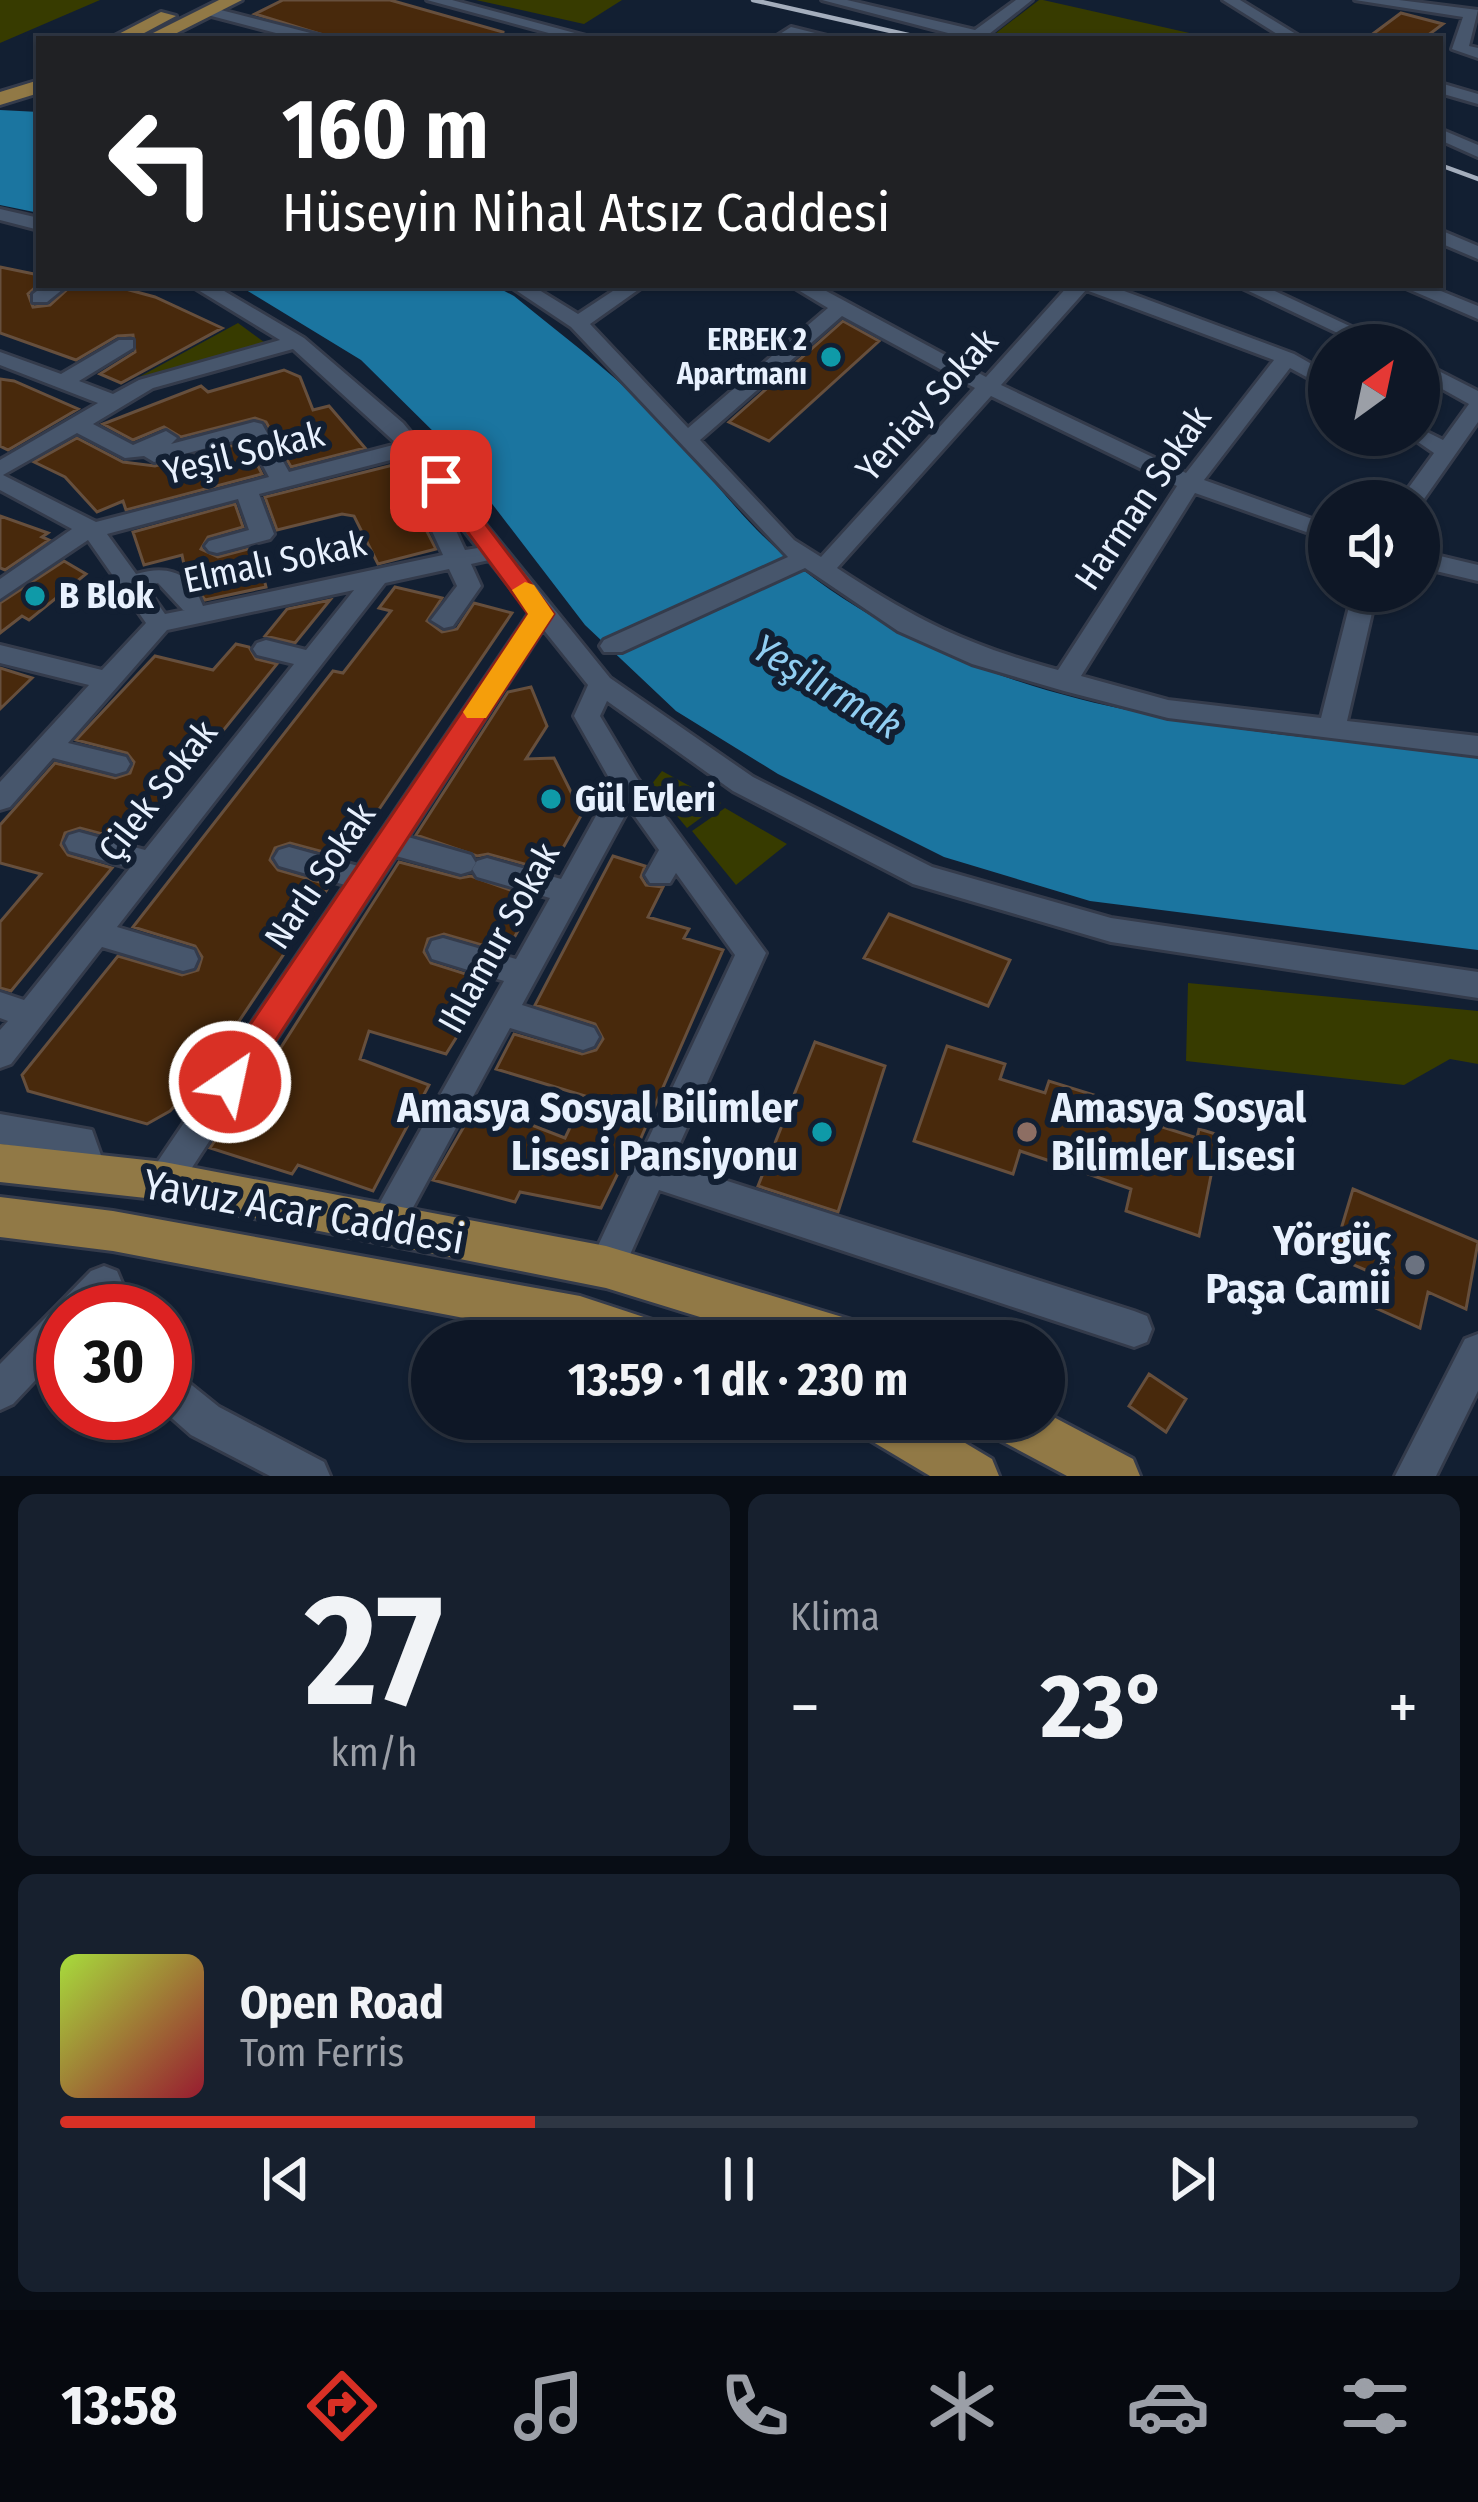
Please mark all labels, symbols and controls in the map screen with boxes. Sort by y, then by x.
text: 160 m [282,79,489,180]
icon: left [84,84,240,240]
text: Hüseyin Nihal Atsız Caddesi [282,181,890,245]
street label: Yeniay Sokak [847,319,1007,491]
place label: ERBEK 2 Apartmanı [676,322,807,392]
north arrow [1308,324,1440,456]
map controls [1308,324,1440,612]
marker: ERBEK 2 Apartmanı [818,344,844,370]
street label: Harman Sokak [1065,398,1221,598]
street label: Yeşil Sokak [159,412,329,494]
pin [390,430,492,532]
icon: arrive [408,448,474,514]
button: sound [1308,480,1440,612]
street label: Elmalı Sokak [180,521,371,603]
place label: B Blok [59,574,155,618]
marker: B Blok [22,583,48,609]
water label: Yeşilırmak [745,625,909,749]
street label: Çilek Sokak [89,711,227,870]
place label: Gül Evleri [575,777,716,821]
marker: Gül Evleri [538,786,564,812]
street label: Narlı Sokak [255,794,385,957]
street label: Ihlamur Sokak [429,835,569,1041]
position arrow [167,1019,293,1145]
place label: Amasya Sosyal Bilimler Lisesi Pansiyonu [396,1083,799,1181]
place label: Amasya Sosyal Bilimler Lisesi [1050,1083,1307,1181]
marker: Amasya Sosyal Bilimler Lisesi Pansiyonu [809,1119,835,1145]
marker: Amasya Sosyal Bilimler Lisesi [1014,1119,1040,1145]
street label: Yavuz Acar Caddesi [140,1159,468,1265]
place label: Yörgüç Paşa Camii [1205,1216,1392,1315]
marker: Yörgüç Paşa Camii [1402,1252,1428,1278]
speed limit sign: 30 [36,1284,192,1440]
text: 13:59 · 1 dk · 230 m [568,1353,908,1407]
text: 27 [305,1558,443,1745]
text: Klima [790,1594,880,1640]
text: 23° [1041,1653,1167,1761]
text: − [790,1668,820,1747]
text: + [1388,1668,1418,1747]
text: km/h [331,1730,417,1776]
text: Open Road [240,1976,444,2030]
text: Tom Ferris [240,2030,404,2076]
icon: previous [253,2146,319,2212]
icon: pause [706,2146,772,2212]
icon: next [1159,2146,1225,2212]
icon: directions [300,2364,384,2448]
icon: music [507,2364,591,2448]
icon: phone [713,2364,797,2448]
icon: climate [920,2364,1004,2448]
icon: car [1126,2364,1210,2448]
icon: filters [1333,2364,1417,2448]
text: 13:58 [61,2374,177,2438]

